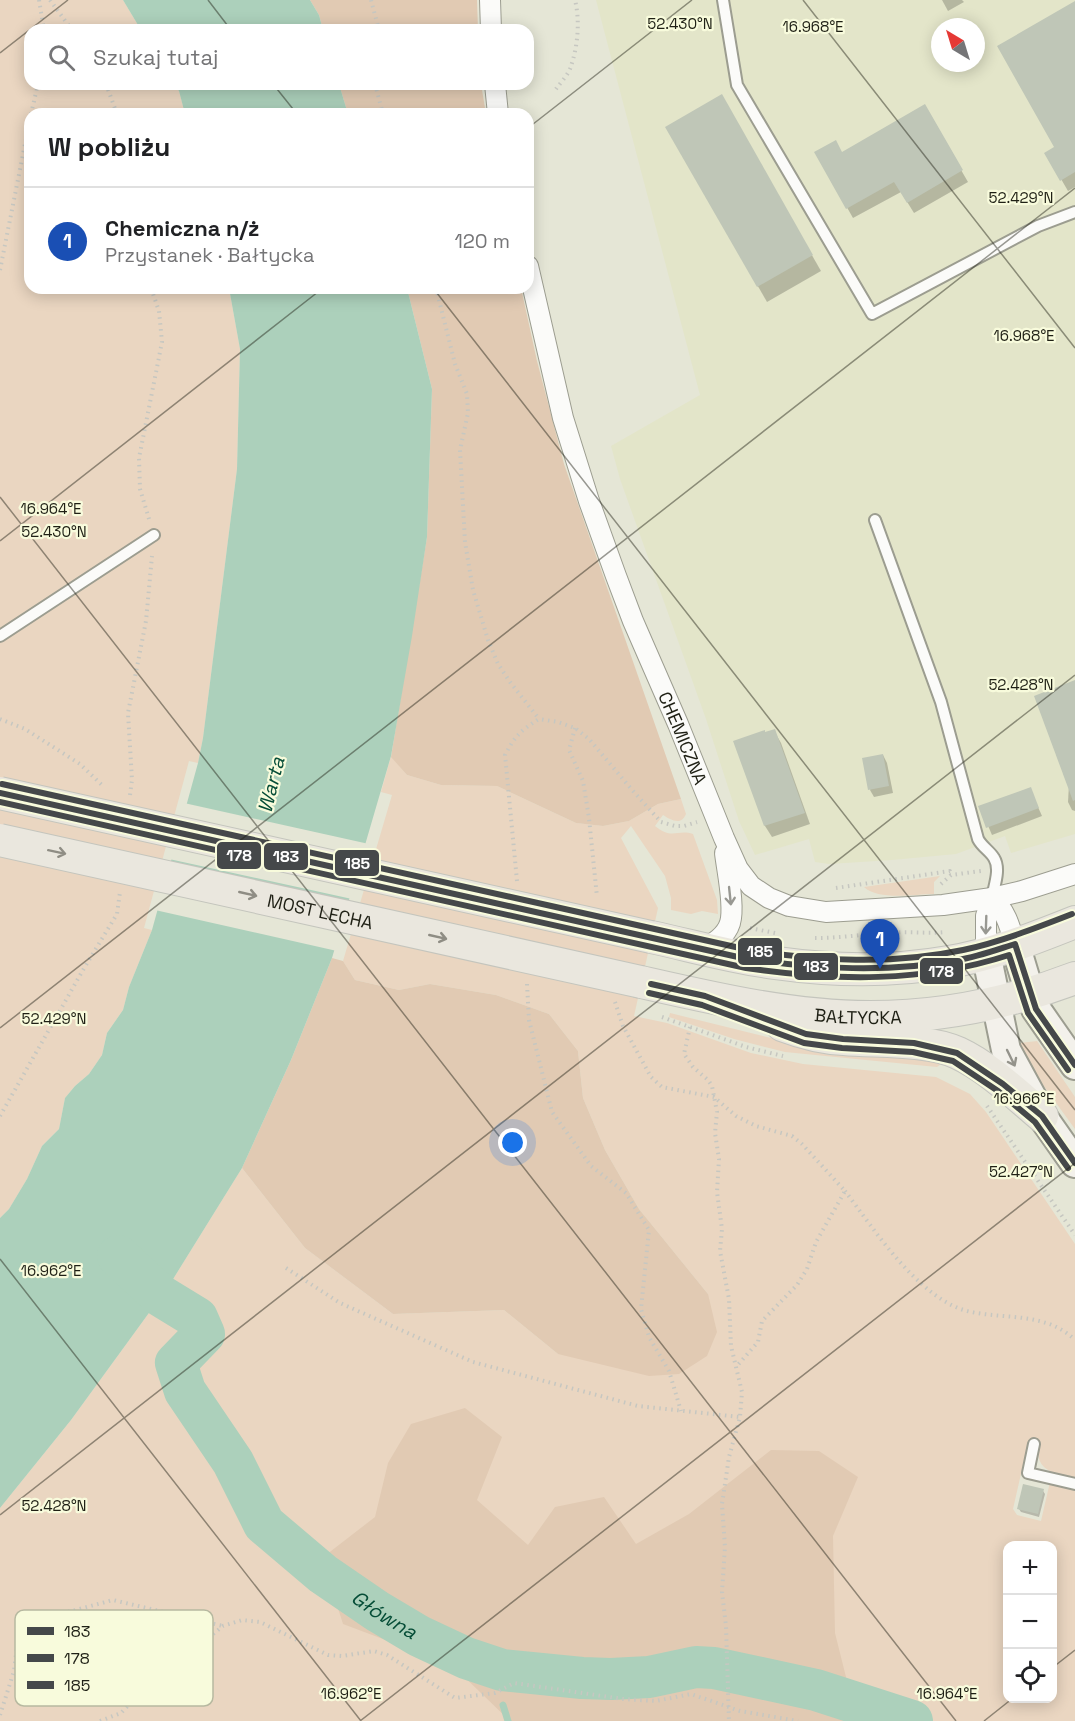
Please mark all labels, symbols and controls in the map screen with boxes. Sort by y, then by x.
text: 52.430°N [647,14,713,33]
text: 16.968°E [782,17,844,36]
north arrow [931,18,985,72]
search box [24,24,534,90]
icon: search [45,41,78,74]
text: Szukaj tutaj [93,43,218,71]
text: W pobliżu [48,130,170,164]
text: 52.429°N [989,188,1053,207]
text: Chemiczna n/ż [105,214,260,242]
text: 1 [63,228,72,254]
text: 120 m [454,228,510,254]
text: Przystanek · Bałtycka [105,242,314,268]
text: 16.968°E [993,326,1055,345]
text: 16.964°E [20,499,82,518]
text: 52.430°N [21,522,87,541]
text: 52.428°N [988,675,1054,694]
street label: CHEMICZNA [654,688,713,788]
water label: Warta [251,754,291,816]
line badge: 178 [216,841,262,870]
line badge: 183 [263,842,309,871]
text: 178 [226,845,252,866]
text: 183 [273,846,300,867]
one-way arrow [47,847,66,859]
line badge: 185 [334,849,380,877]
text: 185 [344,853,371,874]
one-way arrow [725,886,736,906]
street label: MOST LECHA [265,888,375,934]
one-way arrow [238,889,257,901]
one-way arrow [980,914,991,934]
pin: 1 [860,920,900,969]
one-way arrow [428,932,447,943]
line badge: 185 [737,937,783,966]
text: 185 [747,941,774,962]
line badge: 183 [793,952,839,981]
text: 183 [803,956,830,977]
line badge: 178 [919,957,964,985]
text: 178 [928,961,954,982]
street label: BAŁTYCKA [813,1003,902,1029]
text: 52.429°N [22,1009,86,1028]
one-way arrow [1005,1049,1017,1067]
text: 16.966°E [994,1089,1054,1108]
your location [498,1128,527,1157]
text: 52.427°N [989,1162,1053,1181]
text: 16.962°E [21,1261,81,1280]
text: 52.428°N [21,1496,87,1515]
map controls [1003,1541,1057,1703]
button: + [1003,1541,1057,1595]
water label: Główna [346,1584,422,1645]
button: − [1003,1595,1057,1649]
legend [15,1610,213,1706]
text: 183 [64,1621,90,1642]
text: 178 [64,1648,90,1669]
button: locate [1003,1649,1057,1703]
text: 185 [64,1675,90,1696]
text: 16.962°E [321,1684,381,1703]
text: 16.964°E [916,1684,978,1703]

